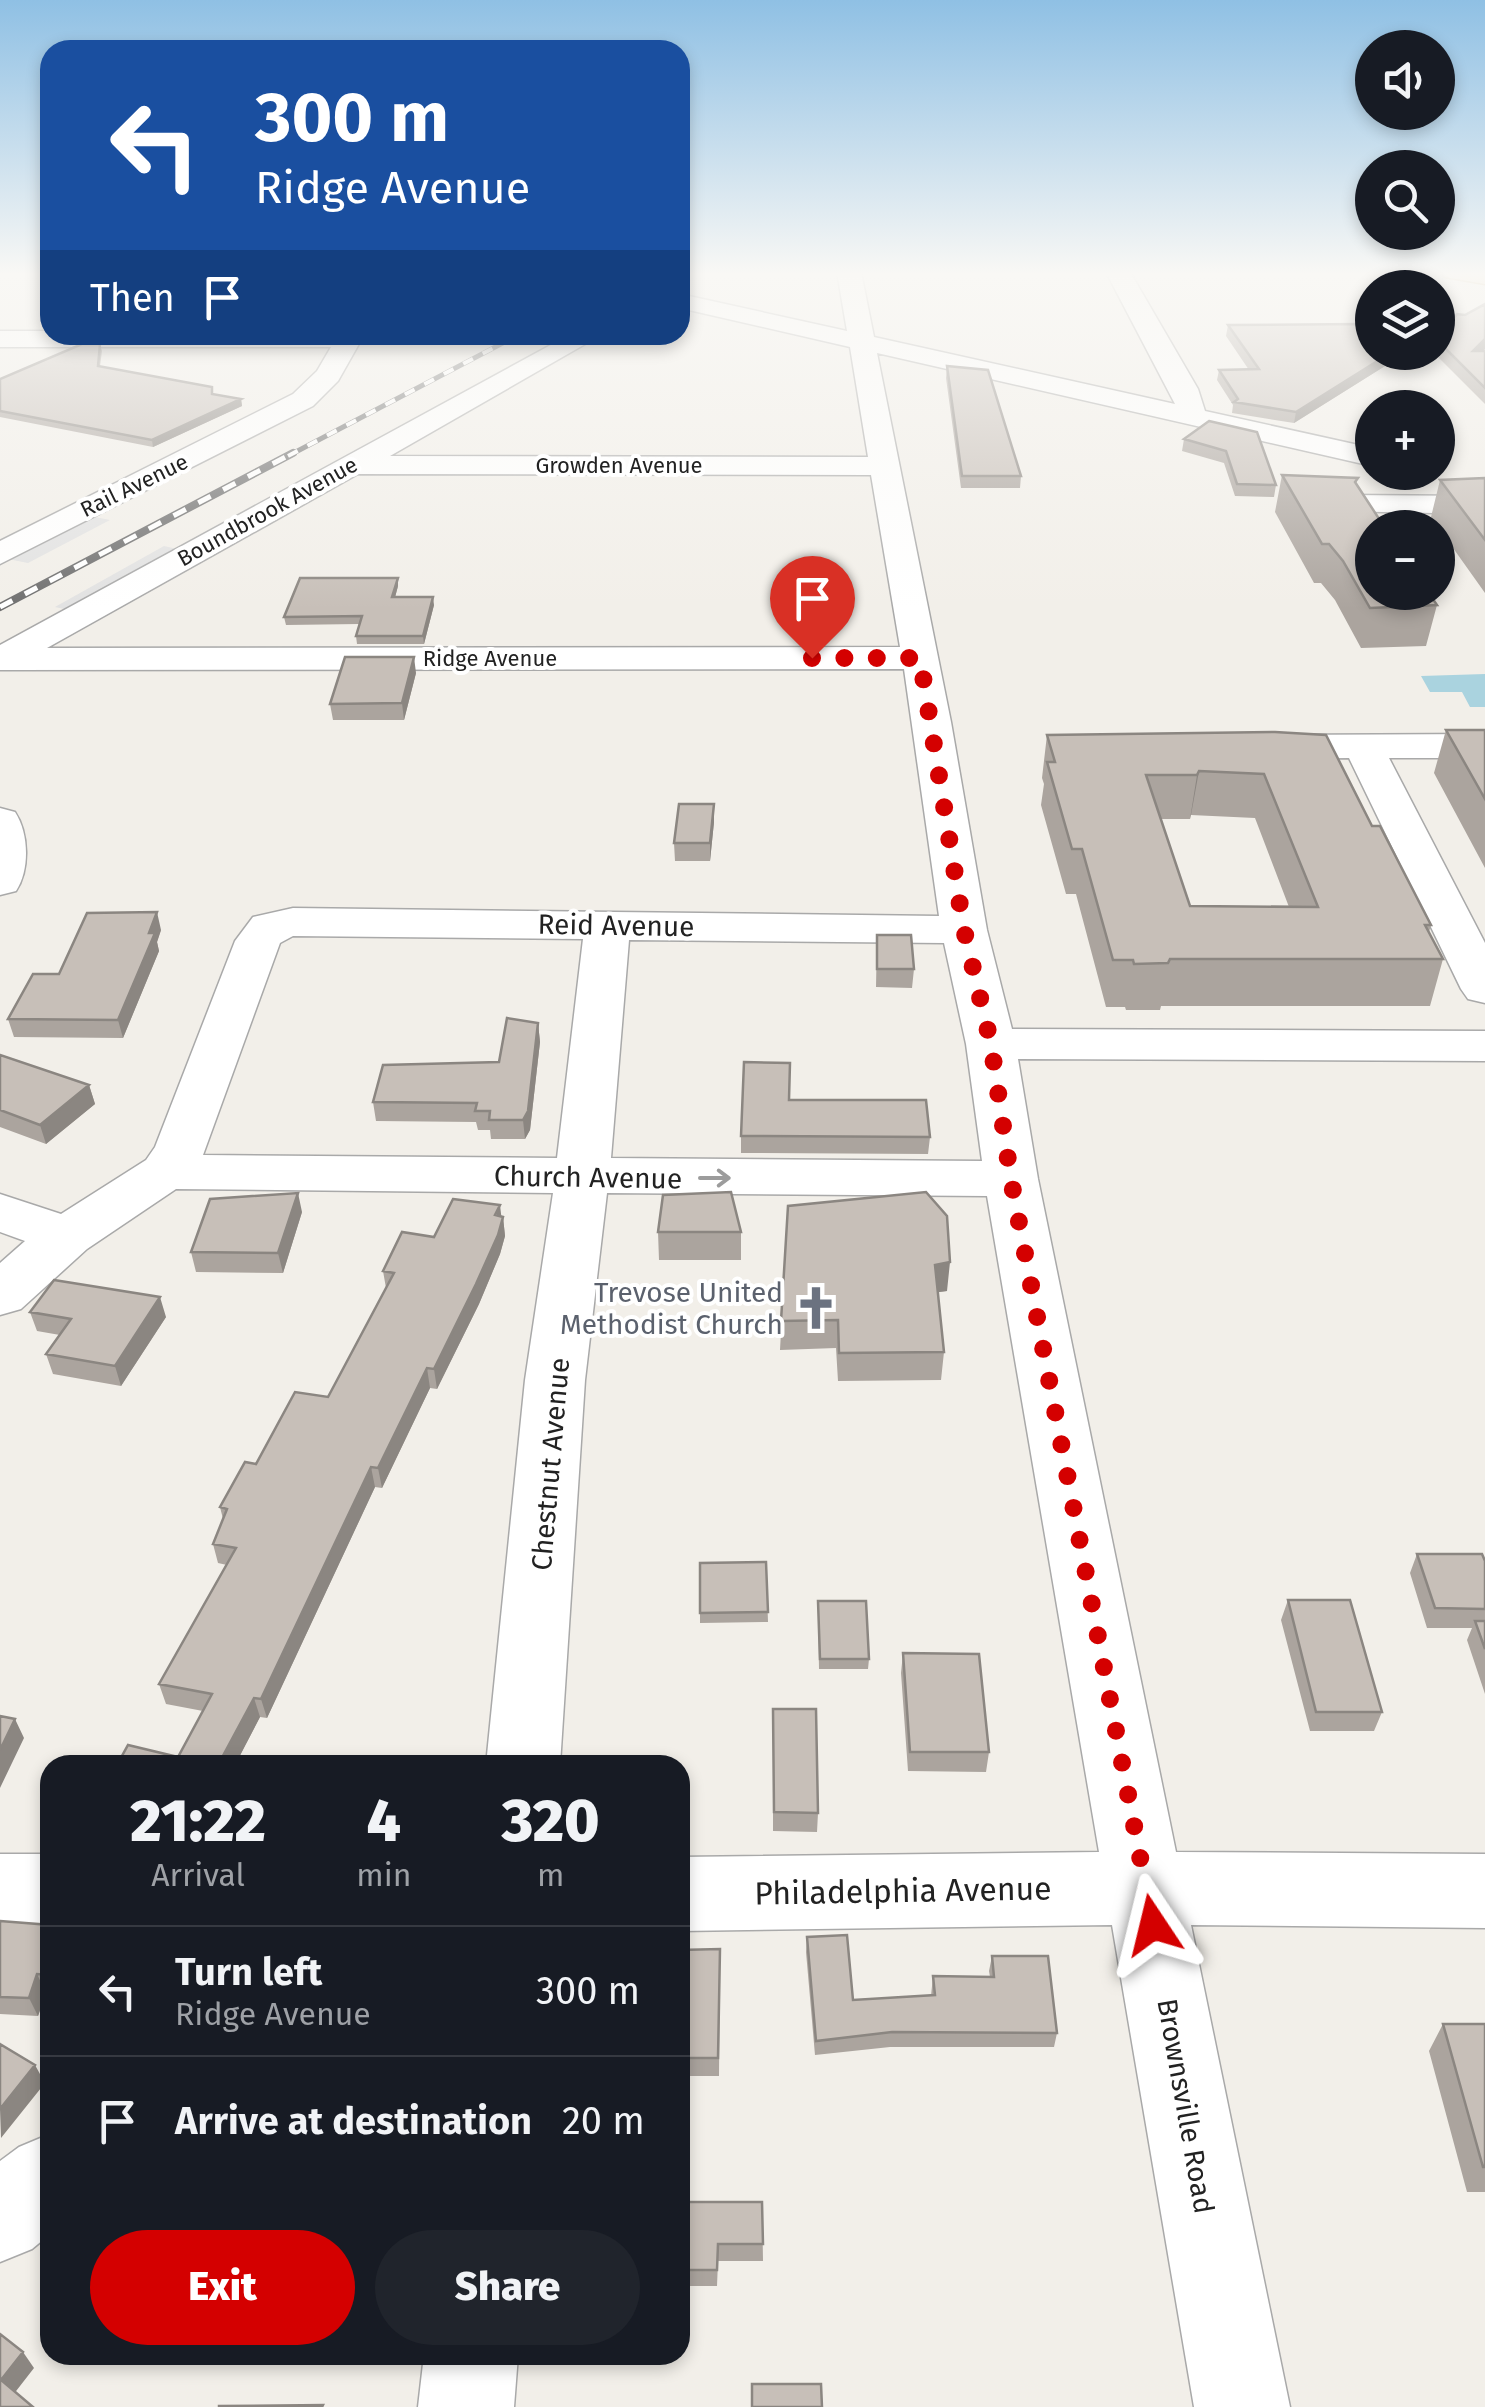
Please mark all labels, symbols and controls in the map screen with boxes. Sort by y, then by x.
map controls [1355,30,1455,610]
button: sound [1355,30,1455,130]
text: 300 m [255,76,449,160]
icon: left [90,80,220,210]
button: search [1355,150,1455,250]
text: Ridge Avenue [255,161,530,215]
icon: arrive [195,270,250,325]
button: layers [1355,270,1455,370]
text: Then [90,275,175,321]
button: + [1355,390,1455,490]
street label: Rail Avenue [76,448,193,523]
street label: Boundbrook Avenue [172,451,362,572]
street label: Growden Avenue [535,452,703,479]
button: − [1355,510,1455,610]
pin [770,556,855,659]
icon: arrive [785,571,840,626]
street label: Ridge Avenue [423,645,557,672]
street label: Reid Avenue [537,908,695,943]
street label: Church Avenue [494,1159,682,1196]
one-way arrow [698,1168,730,1188]
place label: Trevose United Methodist Church [560,1276,783,1341]
church icon: Trevose United Methodist Church [792,1284,840,1332]
street label: Chestnut Avenue [525,1356,576,1572]
text: 21:22 [130,1785,266,1857]
text: 4 [367,1785,401,1857]
text: 320 [502,1785,600,1857]
text: Arrival [151,1856,245,1894]
text: min [356,1856,411,1894]
text: m [537,1856,564,1894]
street label: Philadelphia Avenue [754,1869,1052,1913]
position arrow [1101,1873,1205,1977]
text: Turn left [175,1949,322,1995]
icon: left [90,1964,145,2019]
text: 300 m [536,1968,640,2014]
text: Ridge Avenue [175,1995,371,2033]
street label: Brownsville Road [1150,1996,1221,2216]
icon: arrive [90,2094,145,2149]
text: Arrive at destination [175,2098,532,2144]
text: 20 m [562,2098,645,2144]
button: Exit [90,2230,355,2345]
button: Share [375,2230,640,2345]

